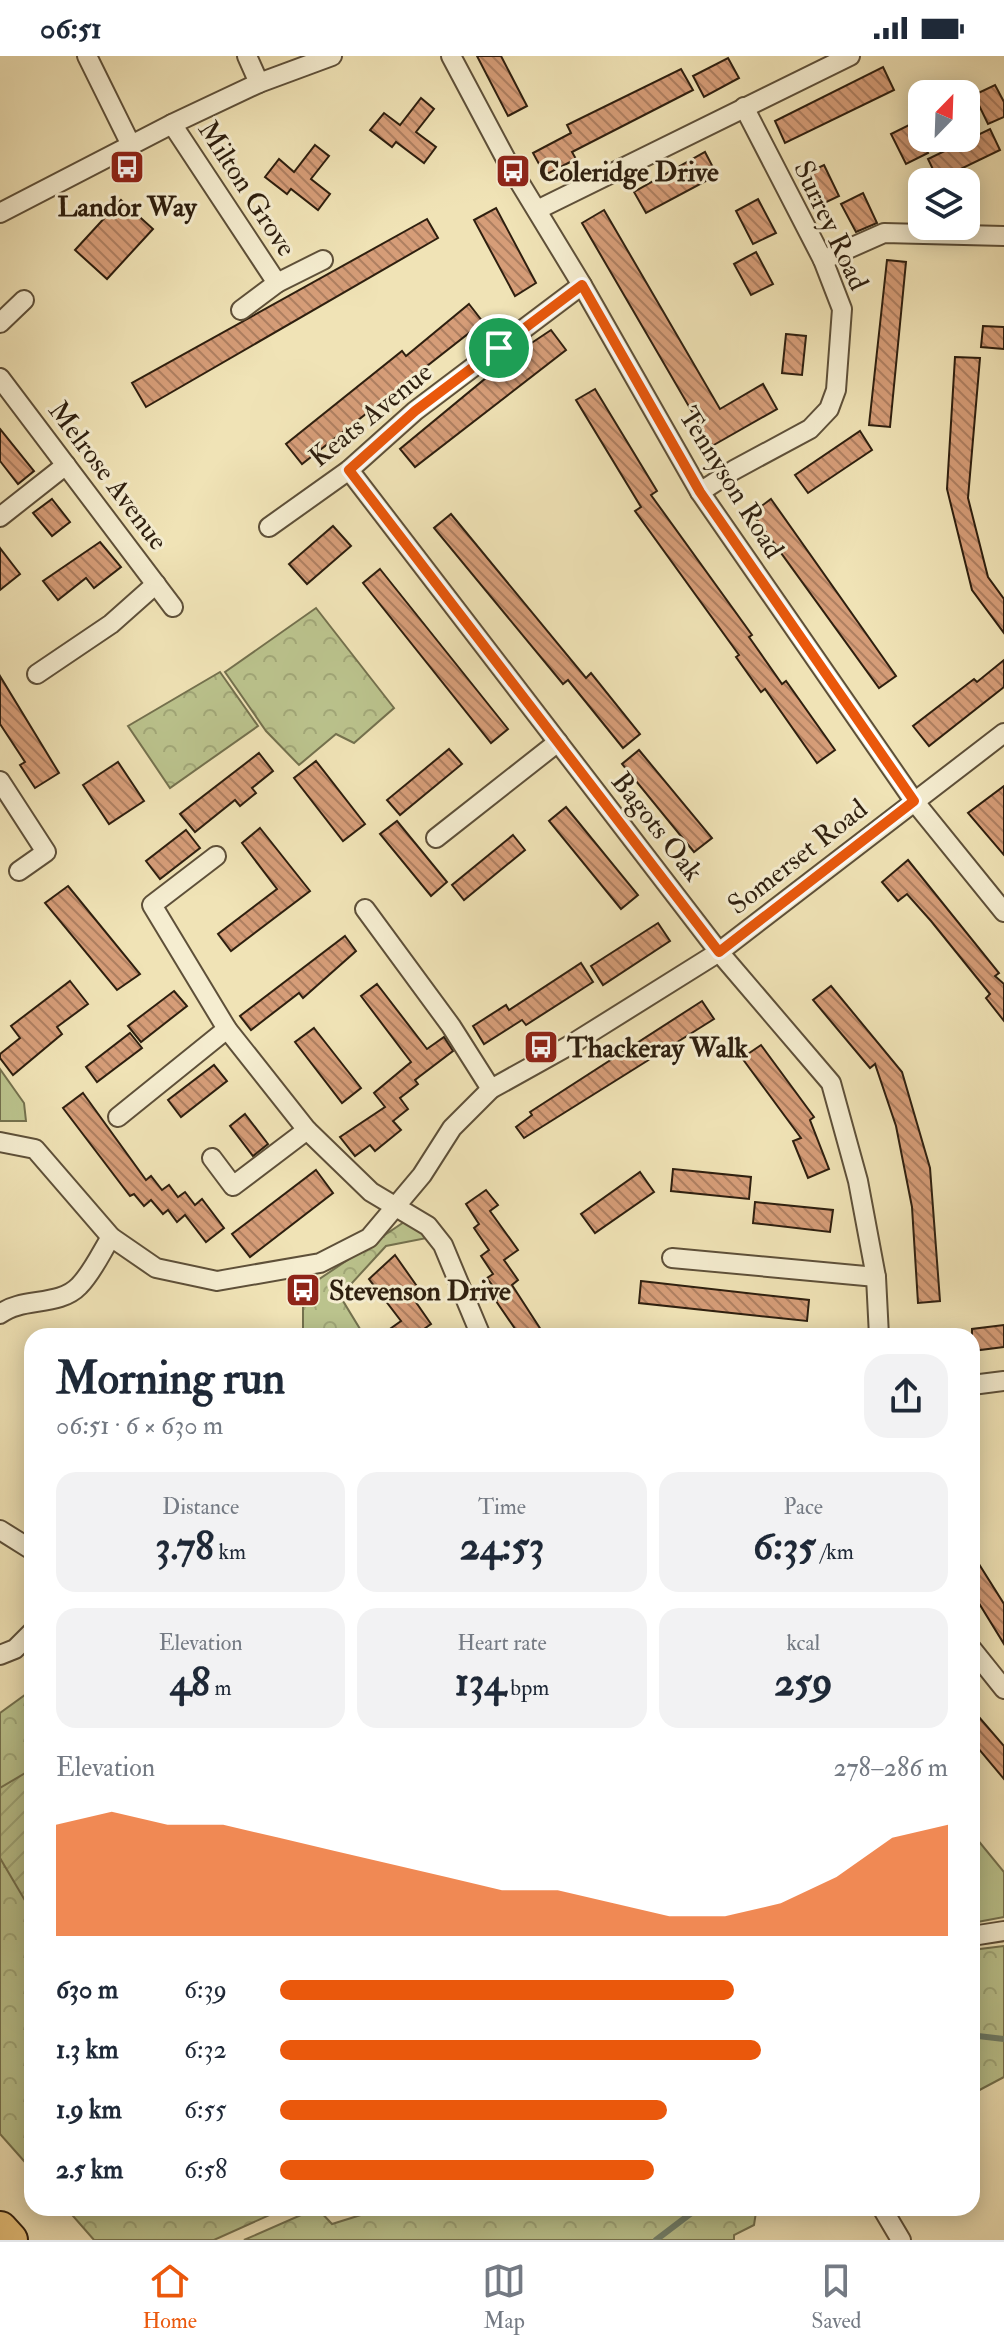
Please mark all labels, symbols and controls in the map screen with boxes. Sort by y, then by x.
text: 06:51 [40,10,102,47]
north arrow [908,80,980,152]
map controls [908,80,980,240]
street label: Milton Grove [190,114,304,264]
bus stop icon: Landor Way [108,148,146,186]
bus stop icon: Coleridge Drive [494,152,532,190]
place label: Coleridge Drive [539,155,719,190]
street label: Surrey Road [785,155,876,296]
button: layers [908,168,980,240]
place label: Landor Way [57,190,198,225]
pin [465,314,533,382]
icon: arrive [477,326,521,370]
street label: Keats Avenue [302,355,440,475]
street label: Melrose Avenue [40,394,175,558]
street label: Tennyson Road [670,401,791,565]
street label: Bagots Oak [603,765,711,889]
street label: Somerset Road [721,792,875,923]
bus stop icon: Thackeray Walk [522,1028,560,1066]
place label: Thackeray Walk [566,1031,749,1066]
bus stop icon: Stevenson Drive [284,1271,322,1309]
place label: Stevenson Drive [329,1274,511,1309]
text: Morning run [56,1352,285,1407]
button: share [864,1354,948,1438]
text: 06:51 · 6 × 630 m [56,1410,223,1442]
text: Distance [162,1493,239,1521]
text: Time [478,1493,526,1521]
text: Pace [784,1493,823,1521]
text: 3.78 [155,1521,214,1572]
text: 24:53 [460,1521,544,1572]
text: 6:35 [753,1521,816,1572]
text: km [214,1538,246,1566]
text: /km [816,1538,854,1566]
text: Elevation [159,1629,243,1657]
text: Heart rate [457,1629,547,1657]
text: kcal [786,1629,820,1657]
text: 48 [170,1657,210,1708]
text: 134 [455,1657,506,1708]
text: 259 [774,1657,832,1708]
text: m [210,1674,232,1702]
text: bpm [506,1674,549,1702]
text: Elevation [56,1752,155,1784]
text: 278–286 m [833,1752,948,1784]
text: 630 m [56,1974,118,2006]
text: 6:39 [184,1974,227,2006]
text: 1.3 km [56,2034,118,2066]
text: 6:32 [184,2034,227,2066]
text: 1.9 km [56,2094,122,2126]
text: 6:55 [184,2094,226,2126]
text: 2.5 km [56,2154,123,2186]
text: 6:58 [184,2154,227,2186]
tab: Home [143,2259,197,2335]
tab: Map [482,2259,526,2335]
tab: Saved [811,2259,861,2335]

